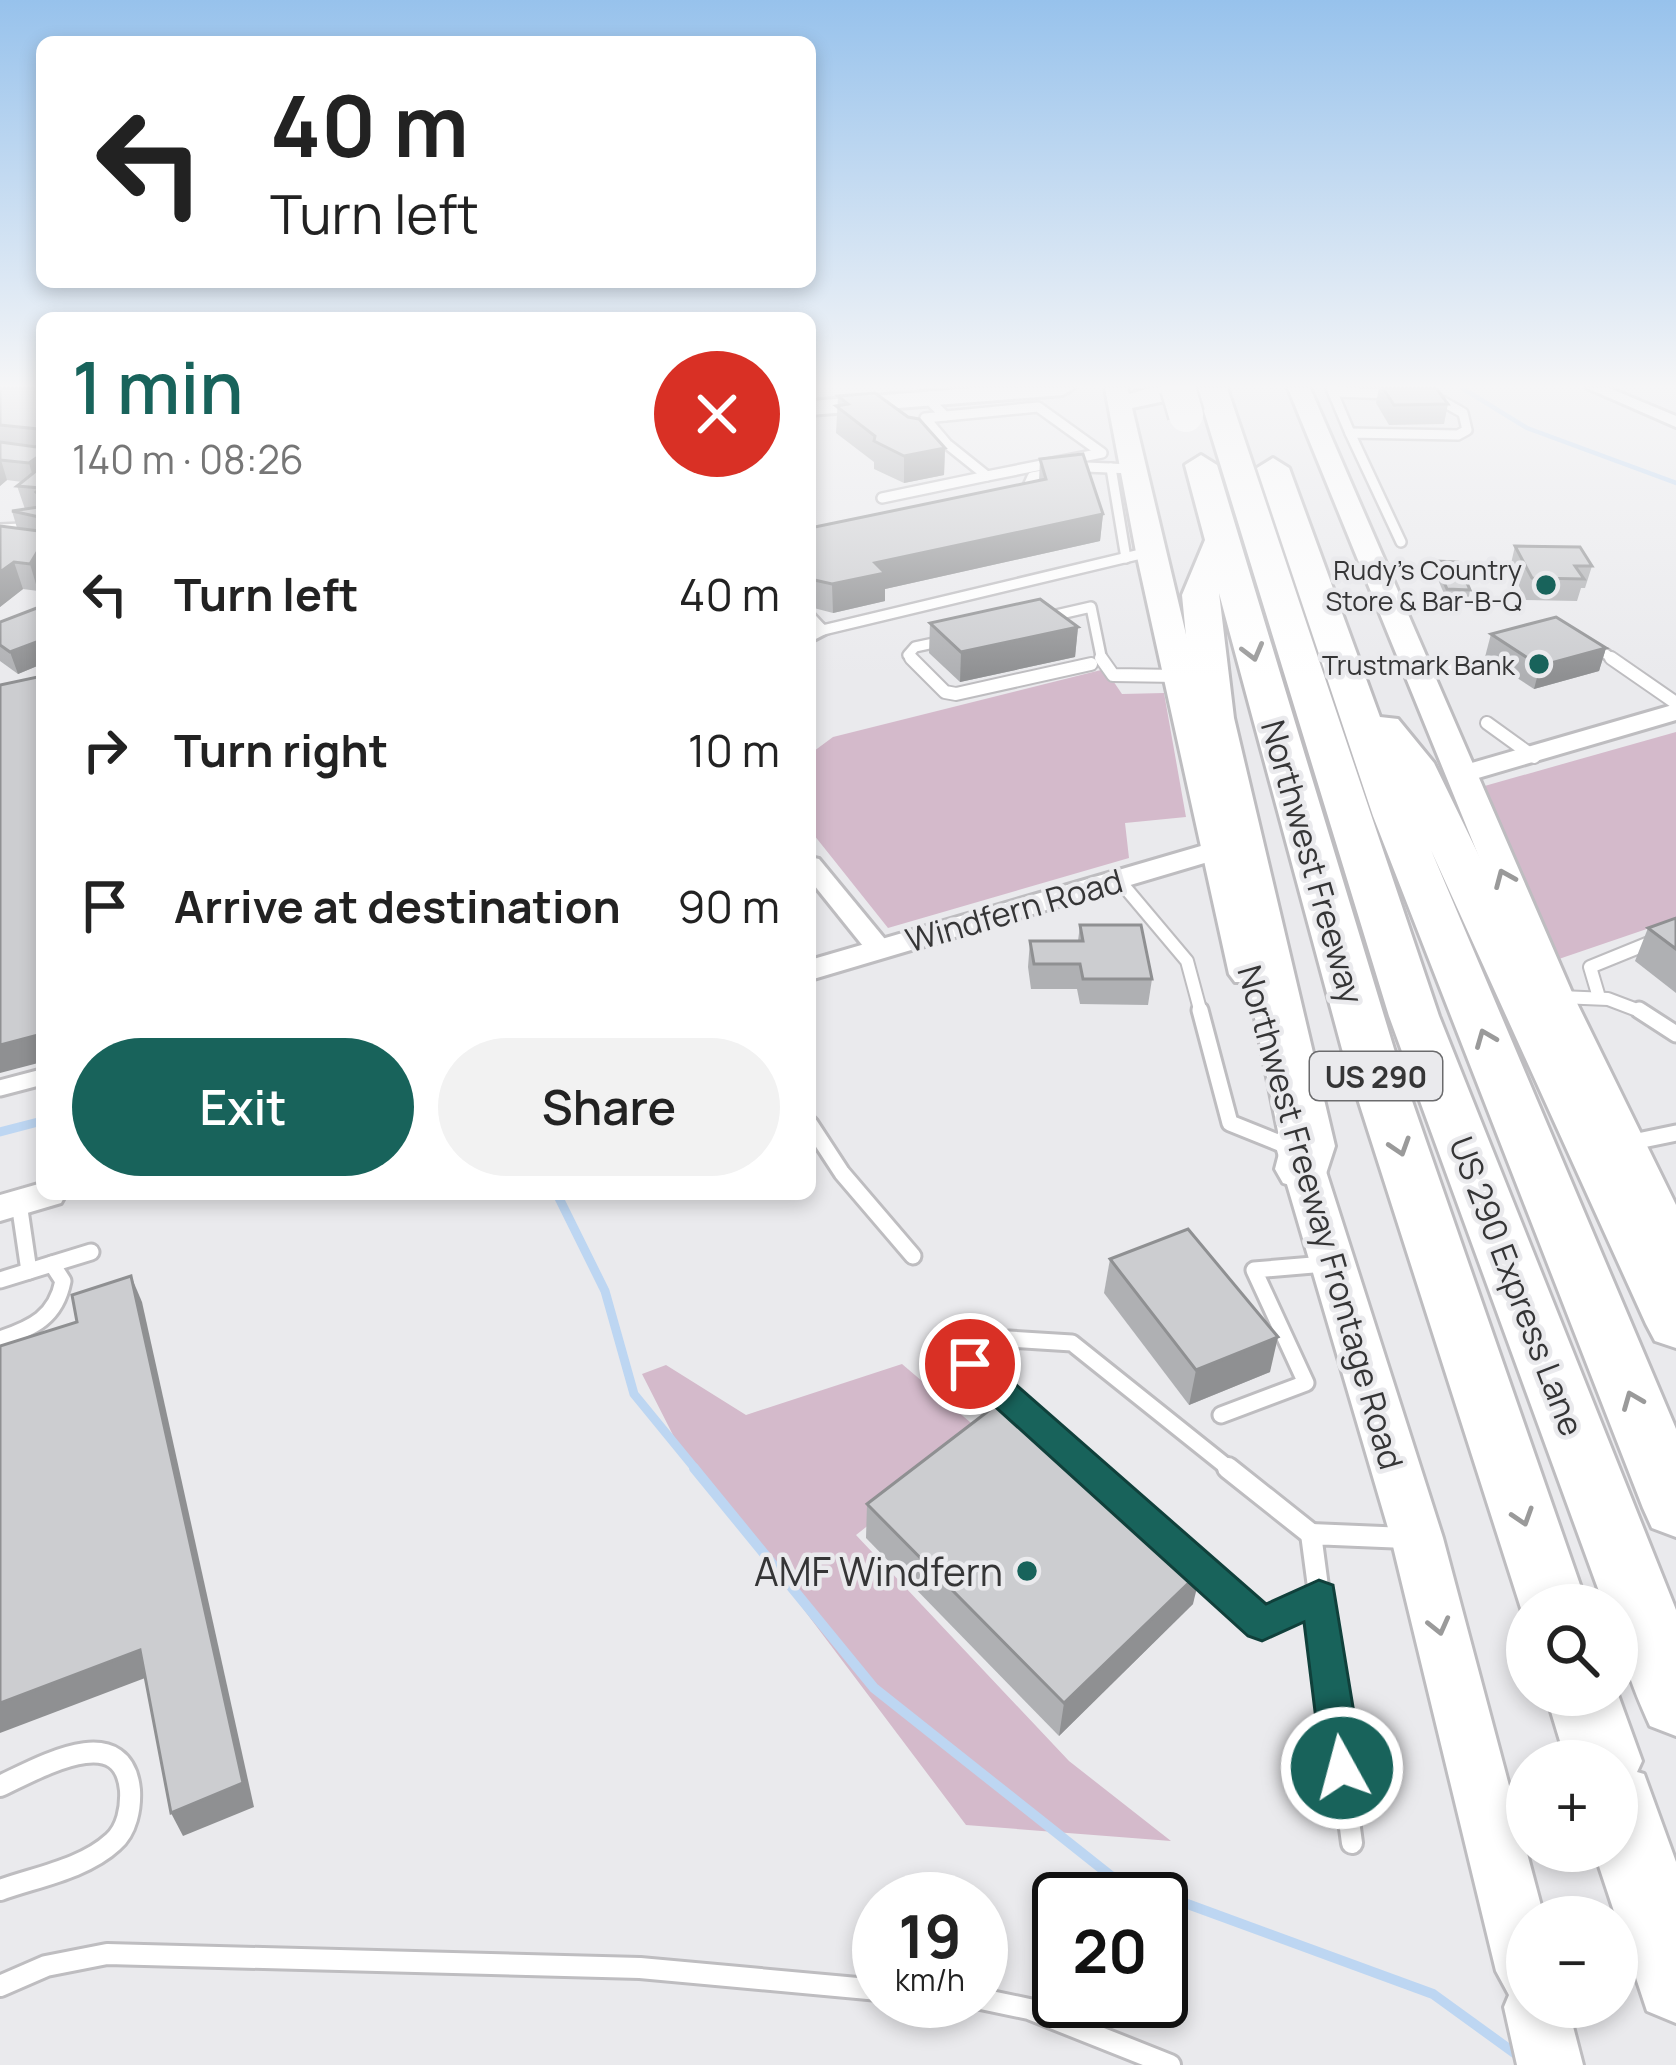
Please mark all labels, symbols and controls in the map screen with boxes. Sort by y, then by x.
text: 40 m [270,67,469,182]
icon: left [72,84,228,240]
text: Turn left [270,176,479,250]
text: 1 min [72,337,244,436]
button: close [654,351,780,477]
text: 140 m · 08:26 [72,432,304,486]
place label: Rudy's Country Store & Bar-B-Q [1325,551,1522,619]
icon: left [72,561,138,627]
text: Turn left [174,563,359,625]
text: 40 m [679,563,780,625]
marker: Rudy's Country Store & Bar-B-Q [1533,572,1559,598]
one-way arrow [1239,641,1264,662]
place label: Trustmark Bank [1322,646,1516,683]
marker: Trustmark Bank [1526,651,1552,677]
street label: Northwest Freeway [1251,715,1375,1009]
icon: right [72,717,138,783]
text: Turn right [174,719,388,781]
text: 10 m [688,719,780,781]
street label: Windfern Road [900,858,1128,962]
one-way arrow [1495,868,1519,890]
icon: arrive [72,873,138,939]
text: Arrive at destination [174,875,621,937]
text: 90 m [677,875,780,937]
street label: Northwest Freeway Frontage Road [1227,960,1415,1474]
one-way arrow [1475,1029,1499,1050]
button: Exit [72,1038,414,1176]
button: Share [438,1038,780,1176]
road number: US 290 [1310,1052,1442,1100]
street label: US 290 Express Lane [1439,1130,1595,1442]
one-way arrow [1386,1135,1410,1156]
pin [919,1313,1021,1415]
icon: arrive [937,1331,1003,1397]
one-way arrow [1622,1390,1646,1411]
one-way arrow [1508,1506,1533,1527]
place label: AMF Windfern [754,1544,1003,1598]
marker: AMF Windfern [1014,1558,1040,1584]
map controls [1506,1584,1638,2028]
button: search [1506,1584,1638,1716]
one-way arrow [1425,1615,1450,1636]
position arrow [1279,1705,1405,1831]
button: + [1506,1740,1638,1872]
speed limit sign: 20 [1032,1872,1188,2028]
text: 19 [898,1894,962,1976]
button: − [1506,1896,1638,2028]
text: km/h [895,1959,965,2000]

